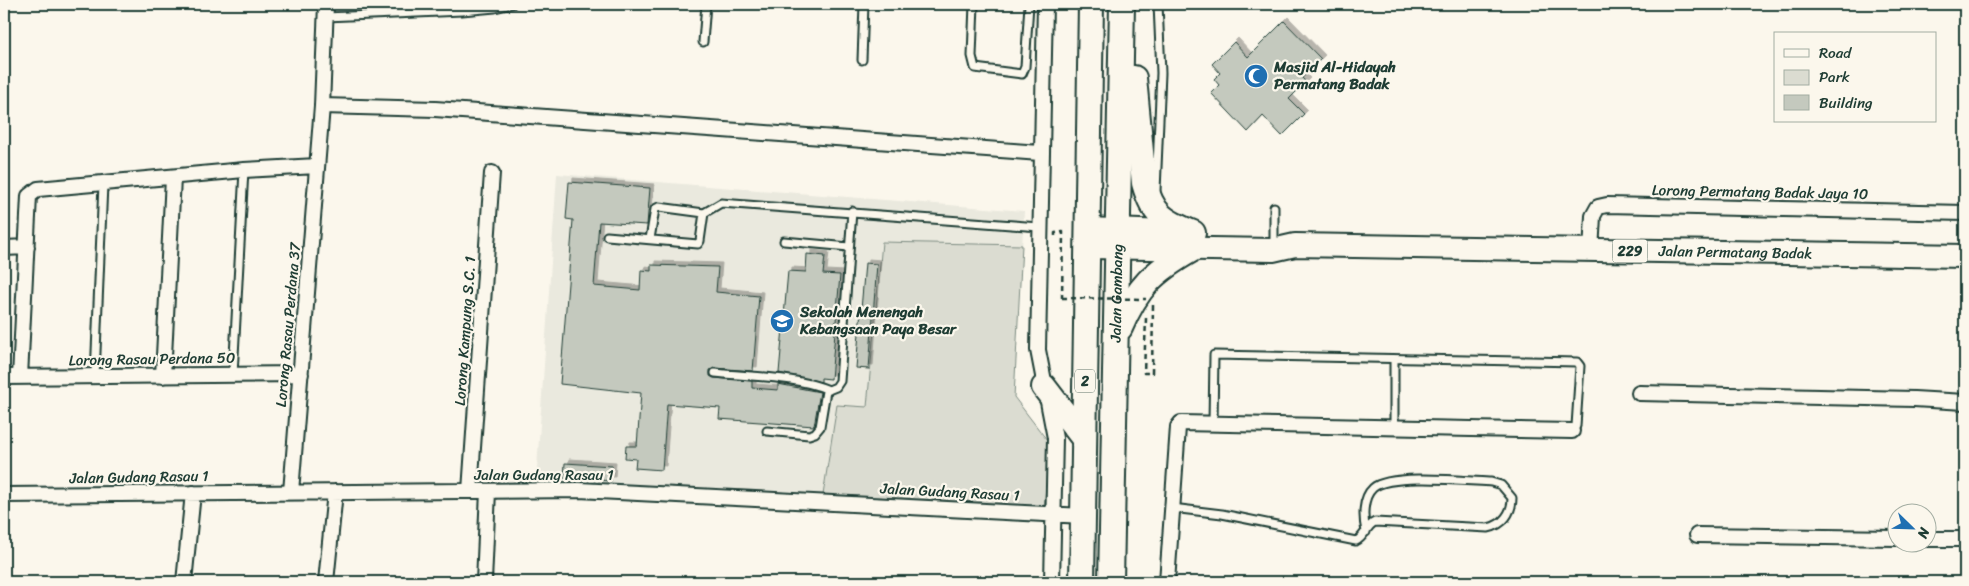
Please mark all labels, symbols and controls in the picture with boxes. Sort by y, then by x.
legend [1774,32,1936,122]
text: Road [1819,40,1852,66]
place label: Masjid Al-Hidayah Permatang Badak [1273,54,1396,97]
mosque icon: Masjid Al-Hidayah Permatang Badak [1243,63,1269,89]
text: Park [1819,64,1850,90]
text: Building [1819,90,1873,116]
street label: Lorong Permatang Badak Jaya 10 [1652,177,1868,207]
street label: Jalan Permatang Badak [1657,238,1812,266]
street label: Lorong Rasau Perdana 37 [268,240,308,408]
road number: 229 [1612,240,1648,262]
street label: Jalan Gambang [1103,244,1130,343]
street label: Lorong Kampung S.C. 1 [447,255,483,407]
place label: Sekolah Menengah Kebangsaan Paya Besar [799,299,958,342]
school or university icon: Sekolah Menengah Kebangsaan Paya Besar [769,308,795,334]
street label: Lorong Rasau Perdana 50 [68,345,236,373]
road number: 2 [1075,370,1095,392]
street label: Jalan Gudang Rasau 1 [473,462,614,488]
street label: Jalan Gudang Rasau 1 [68,463,209,491]
street label: Jalan Gudang Rasau 1 [879,475,1020,509]
north arrow [1886,504,1936,554]
text: N [1910,523,1937,543]

